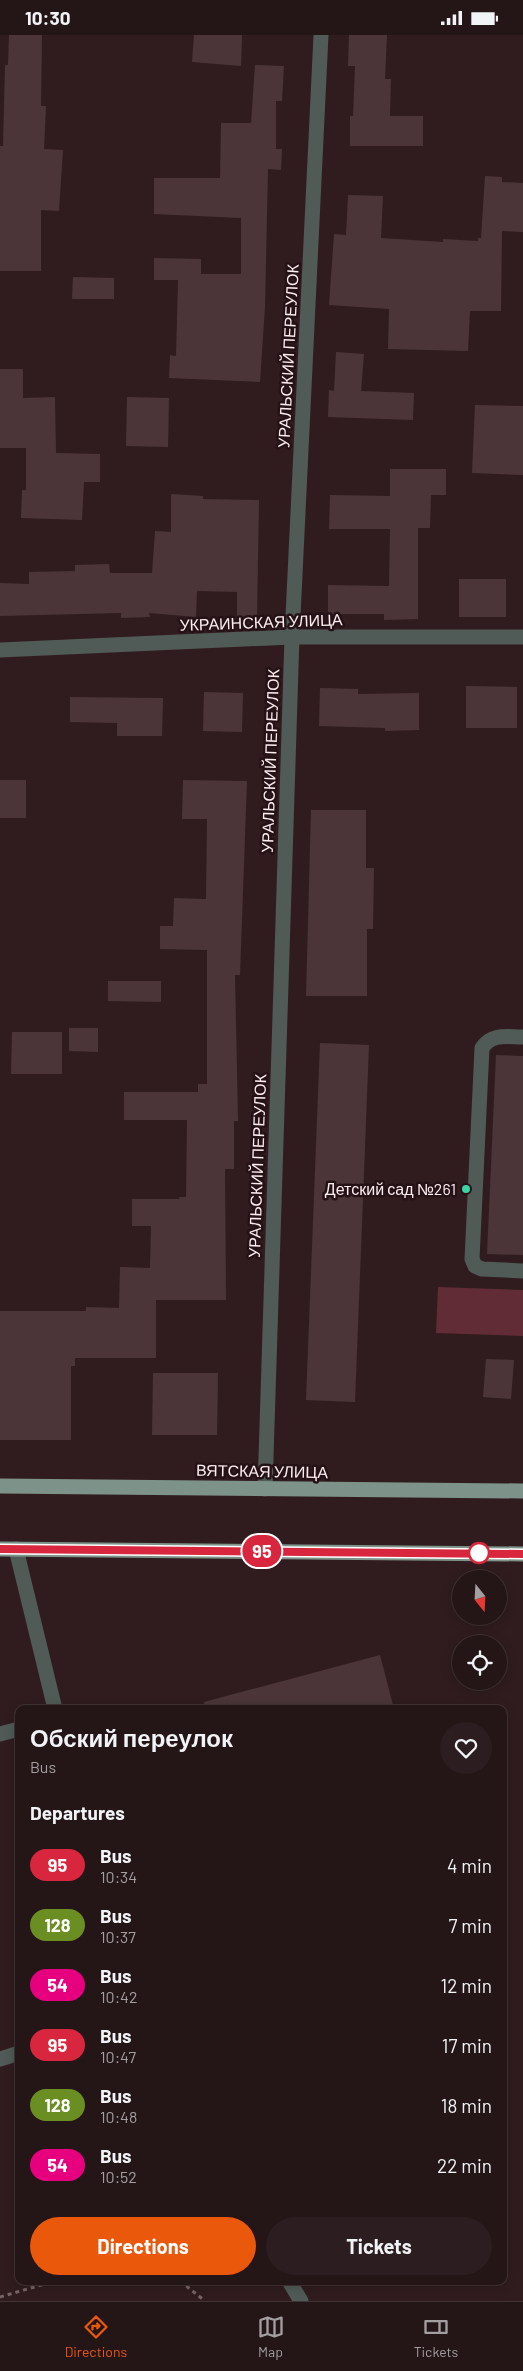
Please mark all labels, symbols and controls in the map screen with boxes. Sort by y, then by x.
text: 10:30 [25,6,71,29]
street label: УРАЛЬСКИЙ ПЕРЕУЛОК [273,263,302,448]
street label: УКРАИНСКАЯ УЛИЦА [179,609,343,634]
street label: УРАЛЬСКИЙ ПЕРЕУЛОК [257,668,282,853]
street label: УРАЛЬСКИЙ ПЕРЕУЛОК [244,1073,269,1258]
place label: Детский сад №261 [325,1179,456,1198]
marker: Детский сад №261 [460,1183,472,1195]
street label: ВЯТСКАЯ УЛИЦА [196,1460,328,1481]
line badge: 95 [240,1535,284,1567]
text: 95 [252,1540,272,1562]
unlabelled marker [468,1542,490,1564]
north arrow [452,1570,508,1625]
map controls [452,1570,507,1690]
button: locate [452,1635,507,1690]
button: heart [440,1722,492,1774]
text: Обский переулок [30,1723,233,1752]
text: Bus [30,1757,56,1776]
text: Departures [30,1801,125,1824]
text: Bus [100,1844,132,1867]
text: 95 [48,1854,67,1876]
text: 4 min [447,1854,492,1877]
text: 10:34 [100,1867,137,1886]
text: Bus [100,1904,132,1927]
text: 128 [44,1914,71,1936]
text: 7 min [448,1914,492,1937]
text: 10:37 [100,1927,136,1946]
text: Bus [100,1964,132,1987]
text: 54 [47,1974,68,1996]
text: 12 min [441,1974,492,1997]
text: 10:42 [100,1987,137,2006]
text: Bus [100,2024,132,2047]
text: 95 [48,2034,67,2056]
text: 17 min [442,2034,492,2057]
text: 10:47 [100,2047,136,2066]
text: Bus [100,2084,132,2107]
text: 128 [44,2094,71,2116]
text: 18 min [441,2094,492,2117]
text: 10:48 [100,2107,137,2126]
text: Bus [100,2144,132,2167]
text: 54 [47,2154,68,2176]
text: 22 min [437,2154,492,2177]
text: 10:52 [100,2167,137,2186]
button: Directions [30,2217,256,2275]
button: Tickets [266,2217,492,2275]
tab: Directions [65,2313,127,2360]
tab: Map [257,2313,285,2360]
tab: Tickets [414,2313,458,2360]

